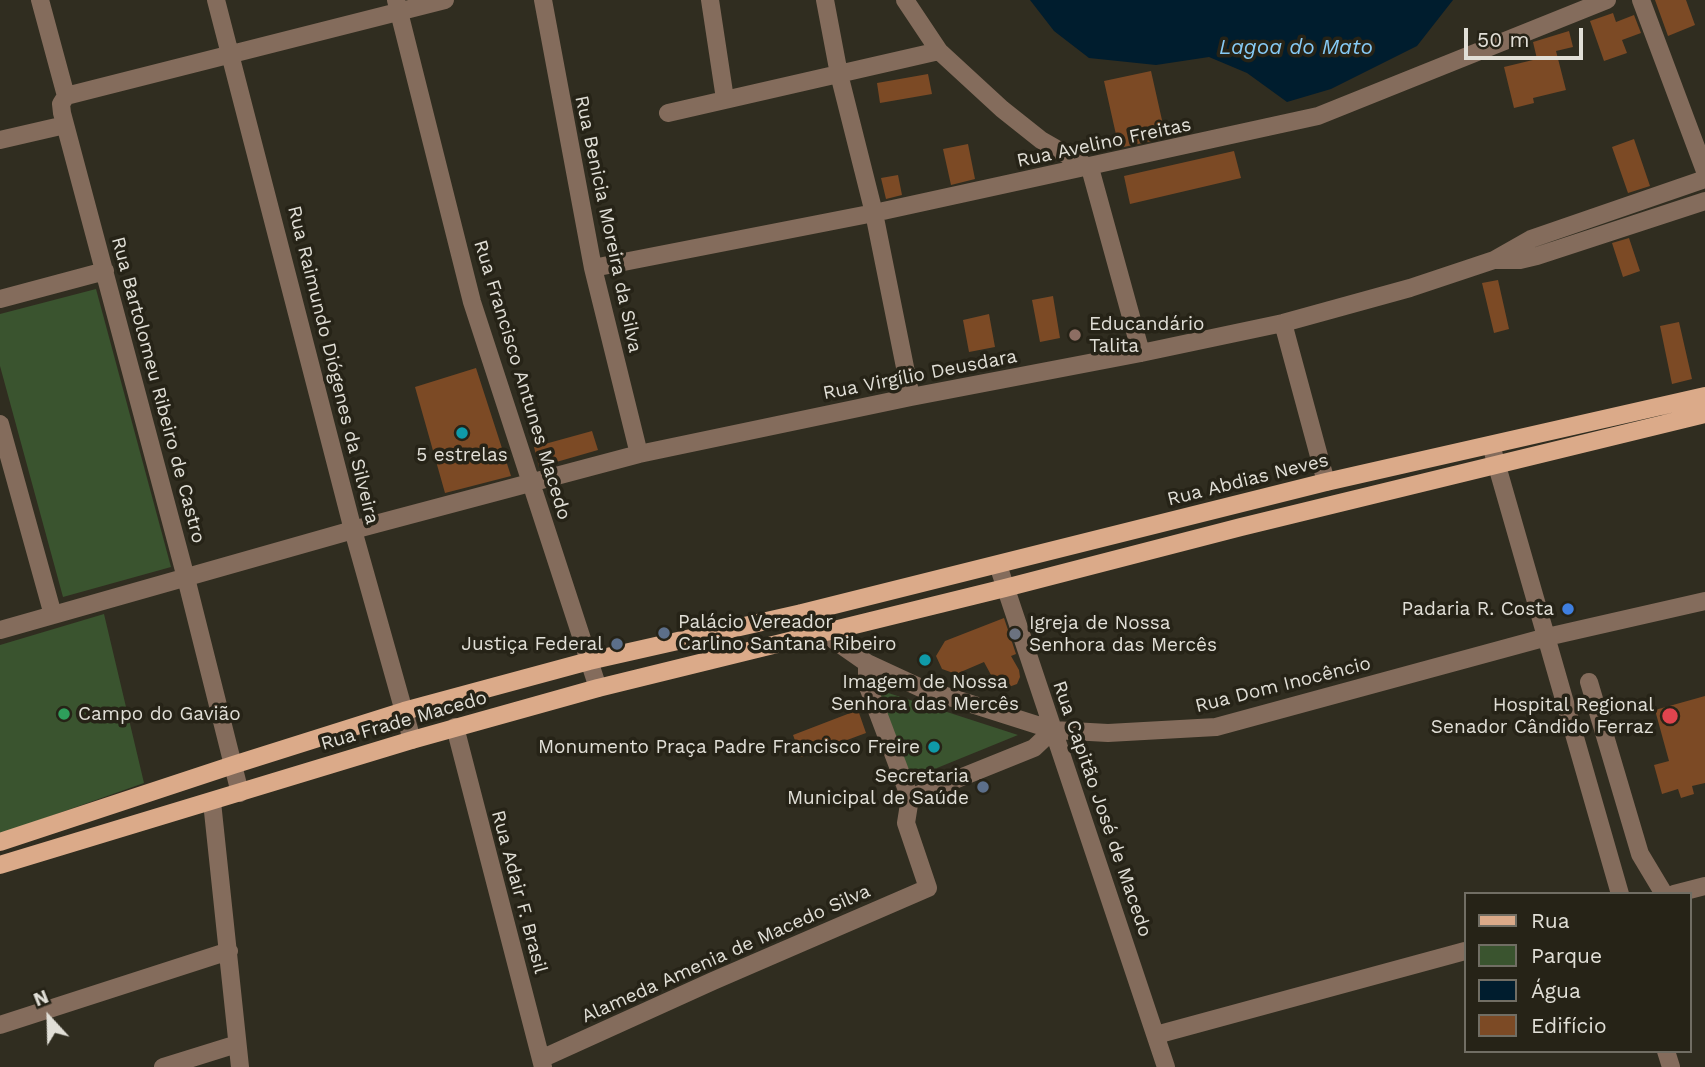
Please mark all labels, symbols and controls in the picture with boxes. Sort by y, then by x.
scale bar [1467,14,1586,58]
text: 50 m [1477,27,1529,52]
water label: Lagoa do Mato [1219,35,1373,61]
street label: Rua Benicia Moreira da Silva [570,93,646,355]
street label: Rua Avelino Freitas [1015,113,1193,173]
street label: Rua Raimundo Diógenes da Silveira [282,203,384,527]
street label: Rua Bartolomeu Ribeiro de Castro [106,234,210,546]
street label: Rua Francisco Antunes Macedo [469,237,575,523]
place label: Educandário Talita [1089,313,1204,357]
marker: Educandário Talita [1067,327,1083,343]
street label: Rua Virgílio Deusdara [821,345,1019,405]
marker: 5 estrelas [454,425,470,441]
place label: 5 estrelas [416,444,508,466]
street label: Rua Abdias Neves [1165,449,1331,511]
place label: Padaria R. Costa [1402,598,1554,620]
marker: Padaria R. Costa [1560,601,1576,617]
place label: Palácio Vereador Carlino Santana Ribeiro [678,611,896,655]
place label: Igreja de Nossa Senhora das Mercês [1029,612,1217,656]
marker: Palácio Vereador Carlino Santana Ribeiro [656,625,672,641]
marker: Igreja de Nossa Senhora das Mercês [1007,626,1023,642]
place label: Justiça Federal [461,633,603,655]
marker: Justiça Federal [609,636,625,652]
marker: Imagem de Nossa Senhora das Mercês [917,652,933,668]
street label: Rua Dom Inocêncio [1193,652,1373,718]
place label: Imagem de Nossa Senhora das Mercês [831,671,1019,715]
street label: Rua Capitão José de Macedo [1047,678,1157,940]
street label: Rua Frade Macedo [318,686,490,756]
place label: Hospital Regional Senador Cândido Ferraz [1431,694,1654,738]
place label: Campo do Gavião [78,703,241,725]
marker: Campo do Gavião [56,706,72,722]
marker: Hospital Regional Senador Cândido Ferraz [1660,706,1680,726]
place label: Monumento Praça Padre Francisco Freire [538,736,920,758]
marker: Monumento Praça Padre Francisco Freire [926,739,942,755]
place label: Secretaria Municipal de Saúde [787,765,969,809]
marker: Secretaria Municipal de Saúde [975,779,991,795]
street label: Rua Adair F. Brasil [486,808,552,976]
street label: Alameda Amenia de Macedo Silva [578,880,874,1028]
legend [1464,892,1691,1053]
text: Rua [1531,908,1570,933]
text: Parque [1531,943,1602,968]
text: Água [1531,978,1581,1003]
north arrow [14,983,84,1053]
text: N [30,985,52,1011]
text: Edifício [1531,1013,1607,1038]

